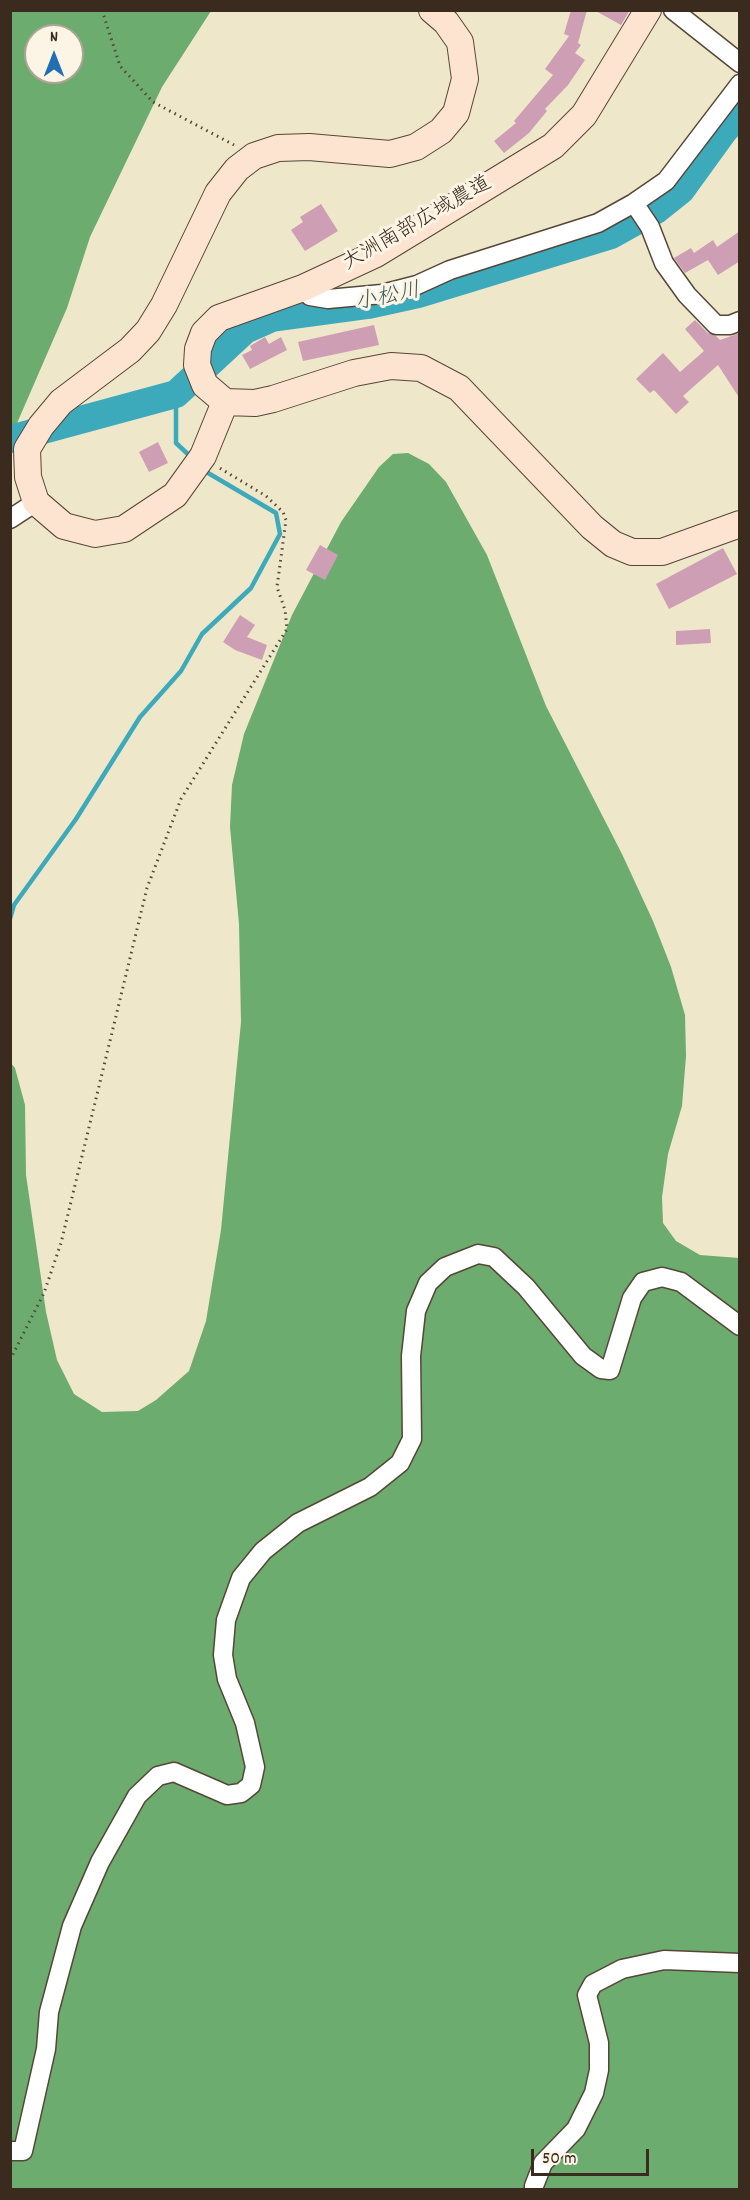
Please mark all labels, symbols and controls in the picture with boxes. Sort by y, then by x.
north arrow [24,24,84,84]
text: N [50,26,58,49]
street label: 大洲南部広域農道 [339,172,497,278]
water label: 小松川 [353,279,423,319]
scale bar [534,2137,652,2175]
text: 50 m [542,2147,577,2172]

